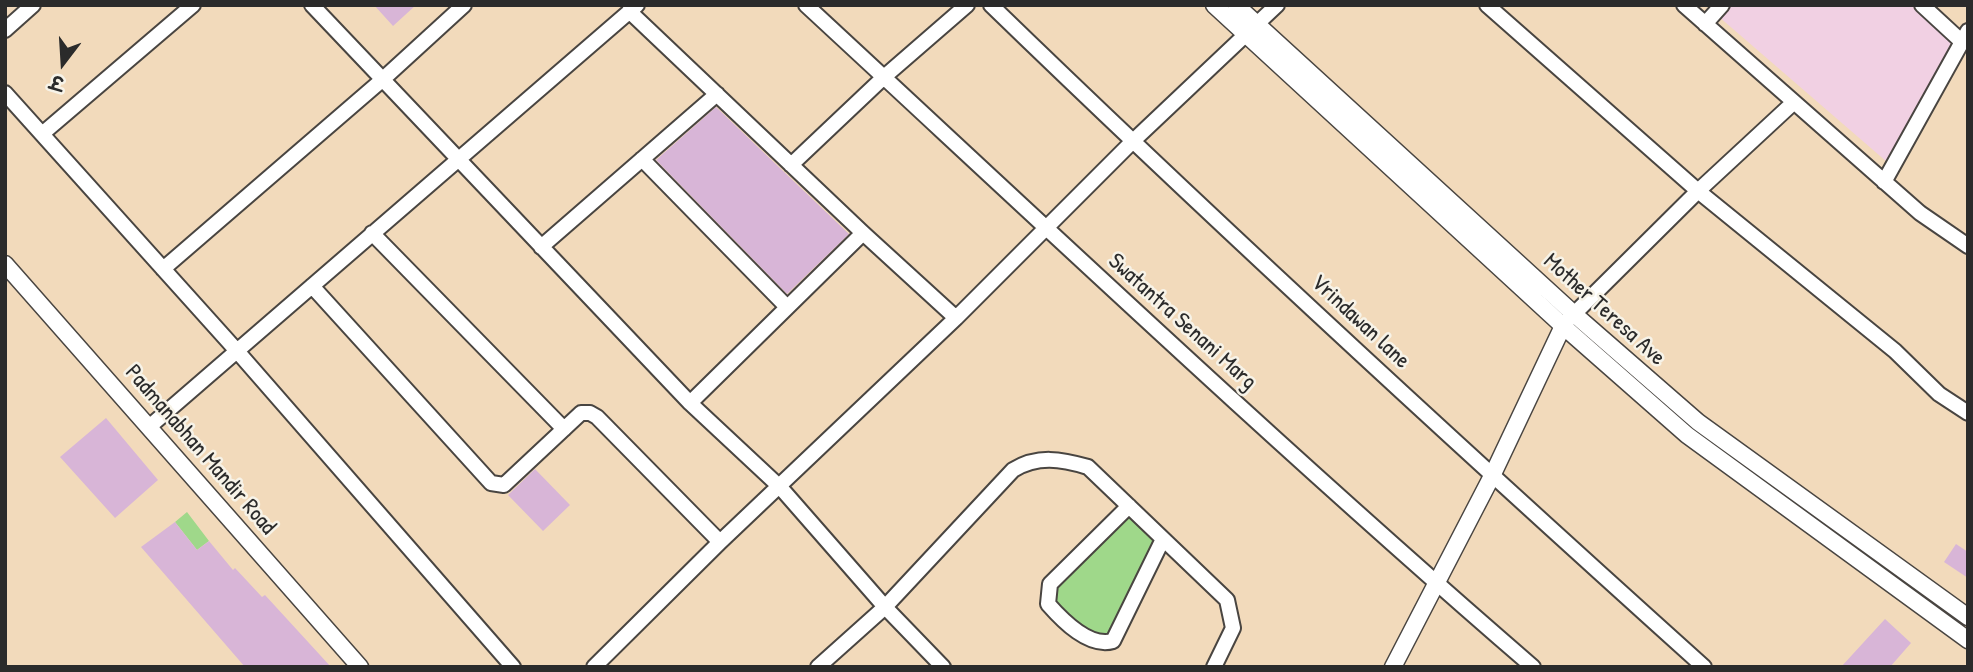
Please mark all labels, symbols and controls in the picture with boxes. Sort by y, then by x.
north arrow [28,28,98,98]
text: उ [47,69,67,97]
street label: Swatantra Senani Marg [1102,248,1262,396]
street label: Mother Teresa Ave [1537,248,1671,372]
street label: Vrindawan lane [1305,269,1415,375]
street label: Padmanabhan Mandir Road [119,359,281,541]

